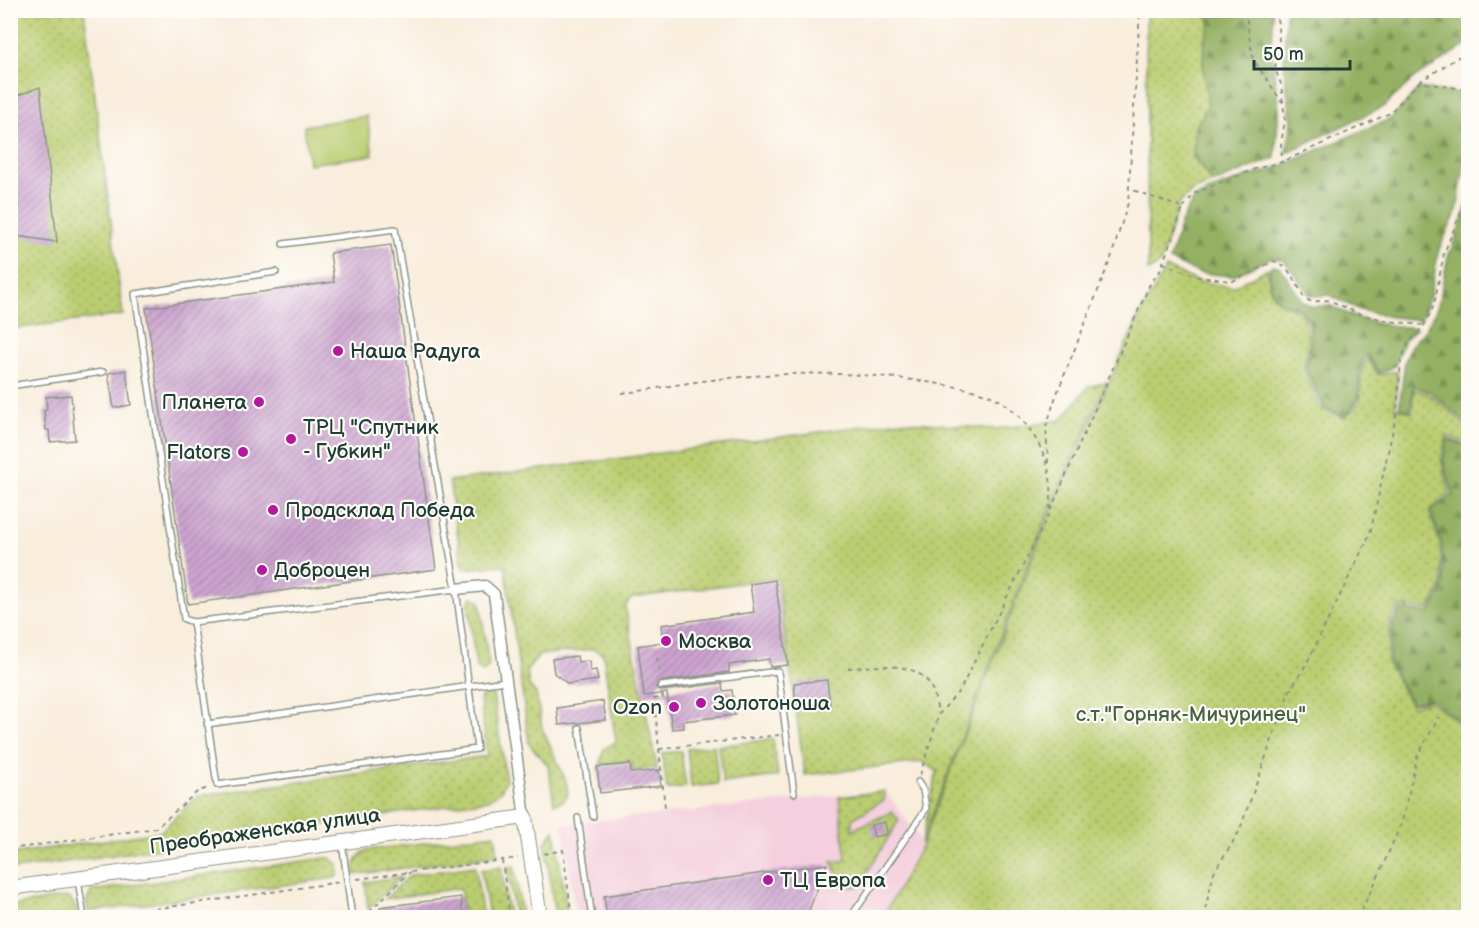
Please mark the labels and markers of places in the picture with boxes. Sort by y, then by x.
place label: Наша Радуга [350,339,481,364]
marker: Наша Радуга [331,344,345,358]
place label: Планета [162,390,248,415]
marker: Планета [252,395,266,409]
place label: ТРЦ "Спутник - Губкин" [303,415,439,464]
marker: ТРЦ "Спутник - Губкин" [284,432,298,446]
place label: Flators [166,440,231,465]
marker: Flators [236,445,250,459]
place label: Продсклад Победа [285,498,476,523]
marker: Продсклад Победа [266,503,280,517]
place label: Доброцен [274,558,370,583]
marker: Доброцен [255,563,269,577]
place label: Москва [678,629,752,654]
marker: Москва [659,634,673,648]
place label: Золотоноша [713,691,831,716]
place label: Ozon [613,695,662,720]
marker: Золотоноша [694,696,708,710]
marker: Ozon [667,700,681,714]
place label: ТЦ Европа [780,868,887,893]
marker: ТЦ Европа [761,873,775,887]

